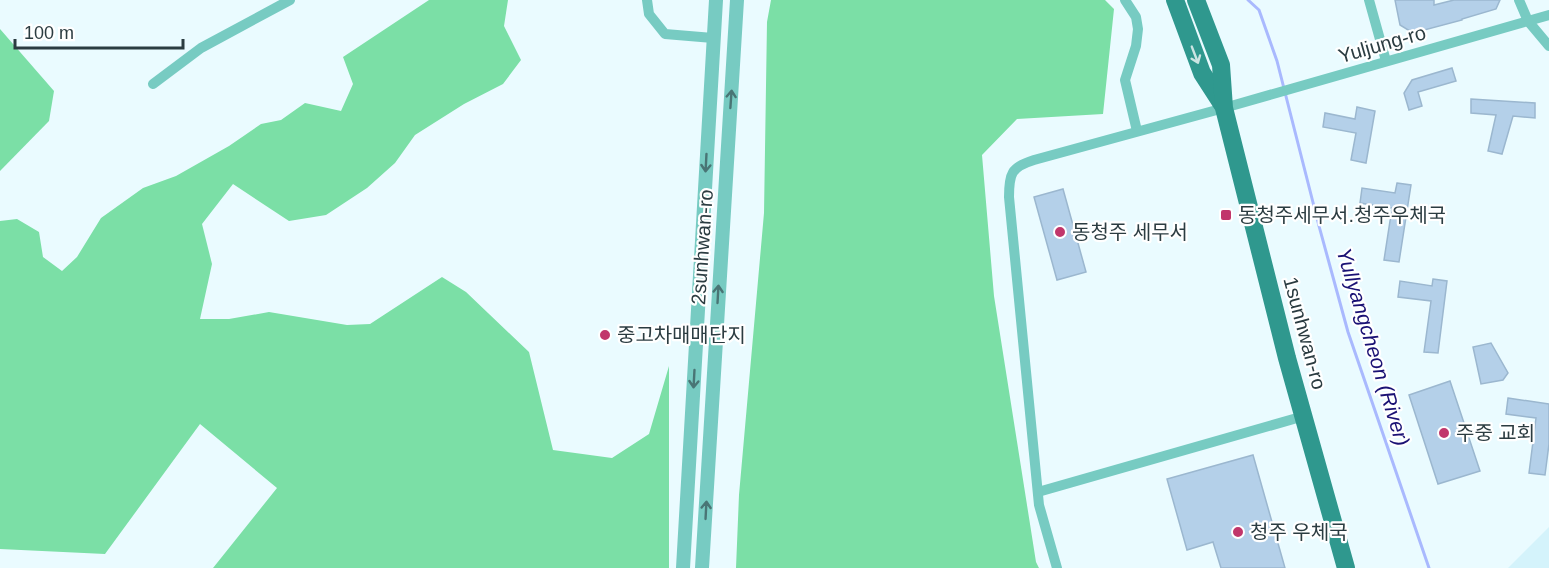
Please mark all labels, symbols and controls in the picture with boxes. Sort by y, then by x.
scale bar [15,12,183,50]
street label: Yuljung-ro [1336,21,1428,67]
text: 100 m [24,23,74,43]
one-way arrow [1191,45,1202,64]
one-way arrow [725,90,736,110]
one-way arrow [700,153,711,173]
street label: 2sunhwan-ro [687,189,717,305]
place label: 동청주세무서.청주우체국 [1238,204,1446,226]
marker: 동청주세무서.청주우체국 [1219,208,1233,222]
place label: 동청주 세무서 [1072,221,1188,243]
marker: 동청주 세무서 [1053,225,1067,239]
water label: Yullyangcheon (River) [1332,245,1415,449]
street label: 1sunhwan-ro [1279,274,1331,392]
one-way arrow [713,285,724,304]
place label: 중고차매매단지 [617,324,746,346]
marker: 중고차매매단지 [598,328,612,342]
one-way arrow [688,368,699,388]
place label: 주중 교회 [1456,422,1535,444]
marker: 주중 교회 [1437,426,1451,440]
one-way arrow [700,500,711,520]
place label: 청주 우체국 [1250,521,1348,543]
marker: 청주 우체국 [1231,525,1245,539]

